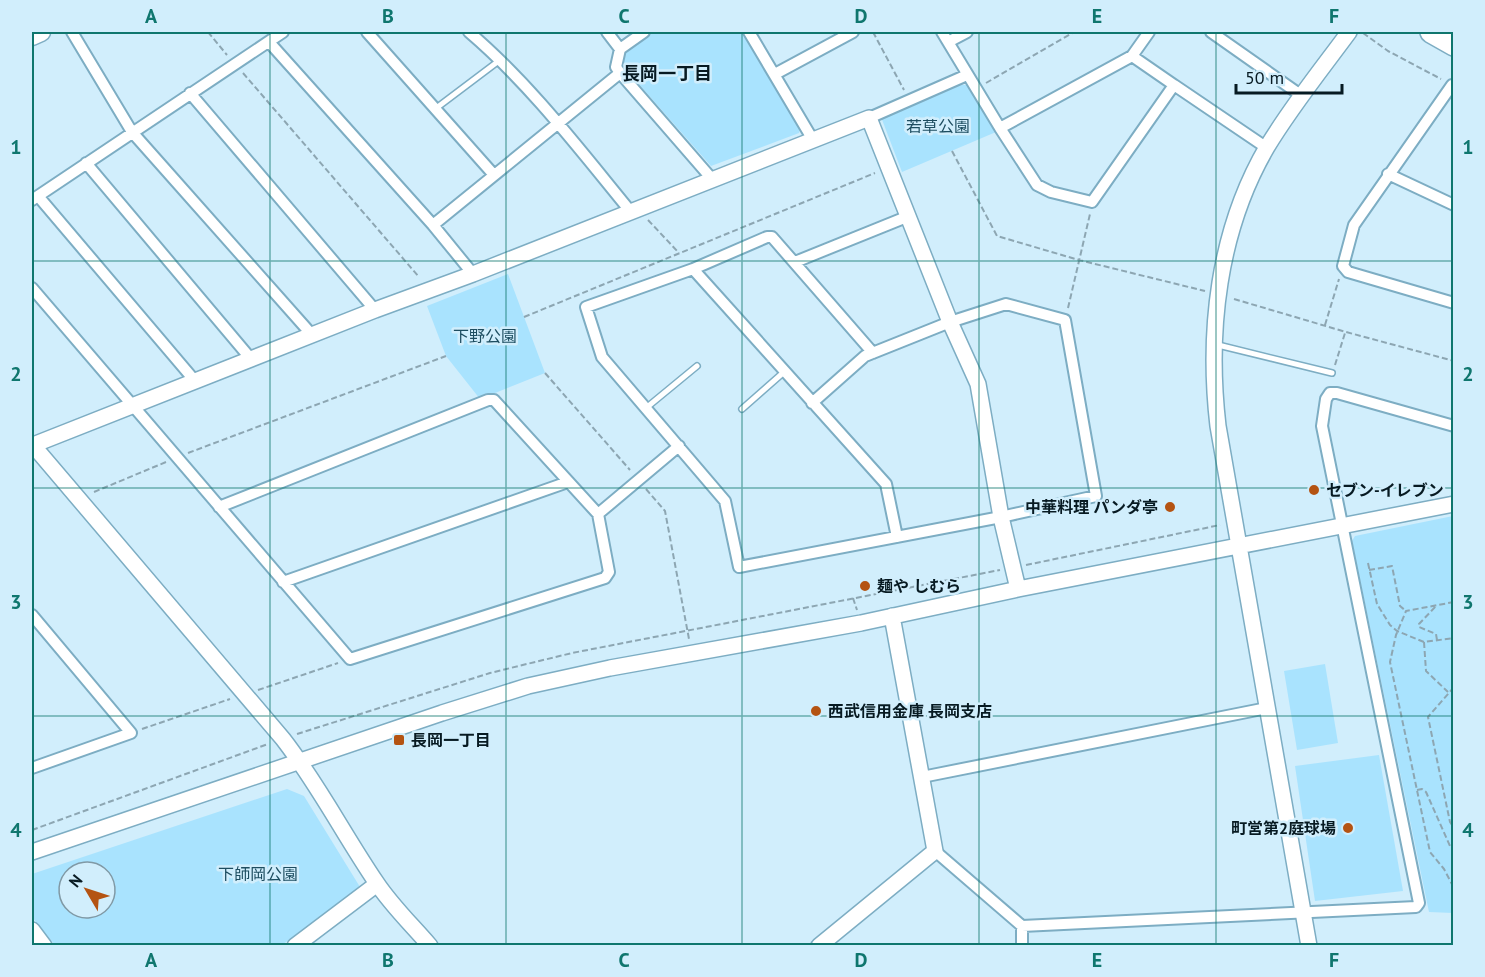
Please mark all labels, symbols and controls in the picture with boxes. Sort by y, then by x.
text: A [145,3,158,29]
text: B [382,3,394,29]
text: C [618,3,630,29]
text: D [855,3,868,29]
text: E [1092,3,1102,29]
text: F [1329,3,1339,29]
scale bar [1236,57,1342,95]
district label: 長岡一丁目 [622,62,712,85]
text: 50 m [1245,66,1284,89]
park label: 若草公園 [906,116,970,136]
text: 1 [10,134,22,160]
text: 1 [1462,134,1474,160]
park label: 下野公園 [453,326,517,346]
text: 2 [10,361,22,387]
text: 2 [1462,361,1474,387]
place label: セブン-イレブン [1326,480,1444,500]
marker: セブン-イレブン [1307,483,1321,497]
place label: 中華料理 パンダ亭 [1025,497,1158,517]
marker: 中華料理 パンダ亭 [1163,500,1177,514]
place label: 麺や しむら [877,576,961,596]
marker: 麺や しむら [858,579,872,593]
text: 3 [10,589,22,615]
text: 3 [1462,589,1474,615]
place label: 西武信用金庫 長岡支店 [828,701,992,721]
marker: 西武信用金庫 長岡支店 [809,704,823,718]
place label: 長岡一丁目 [411,730,491,750]
marker: 長岡一丁目 [392,733,406,747]
text: 4 [10,817,22,843]
text: 4 [1462,817,1474,843]
place label: 町営第2庭球場 [1231,818,1336,838]
marker: 町営第2庭球場 [1341,821,1355,835]
north arrow [57,860,117,920]
park label: 下師岡公園 [218,864,298,884]
text: N [64,870,86,891]
text: A [145,947,158,973]
text: B [382,947,394,973]
text: C [618,947,630,973]
text: D [855,947,868,973]
text: E [1092,947,1102,973]
text: F [1329,947,1339,973]

